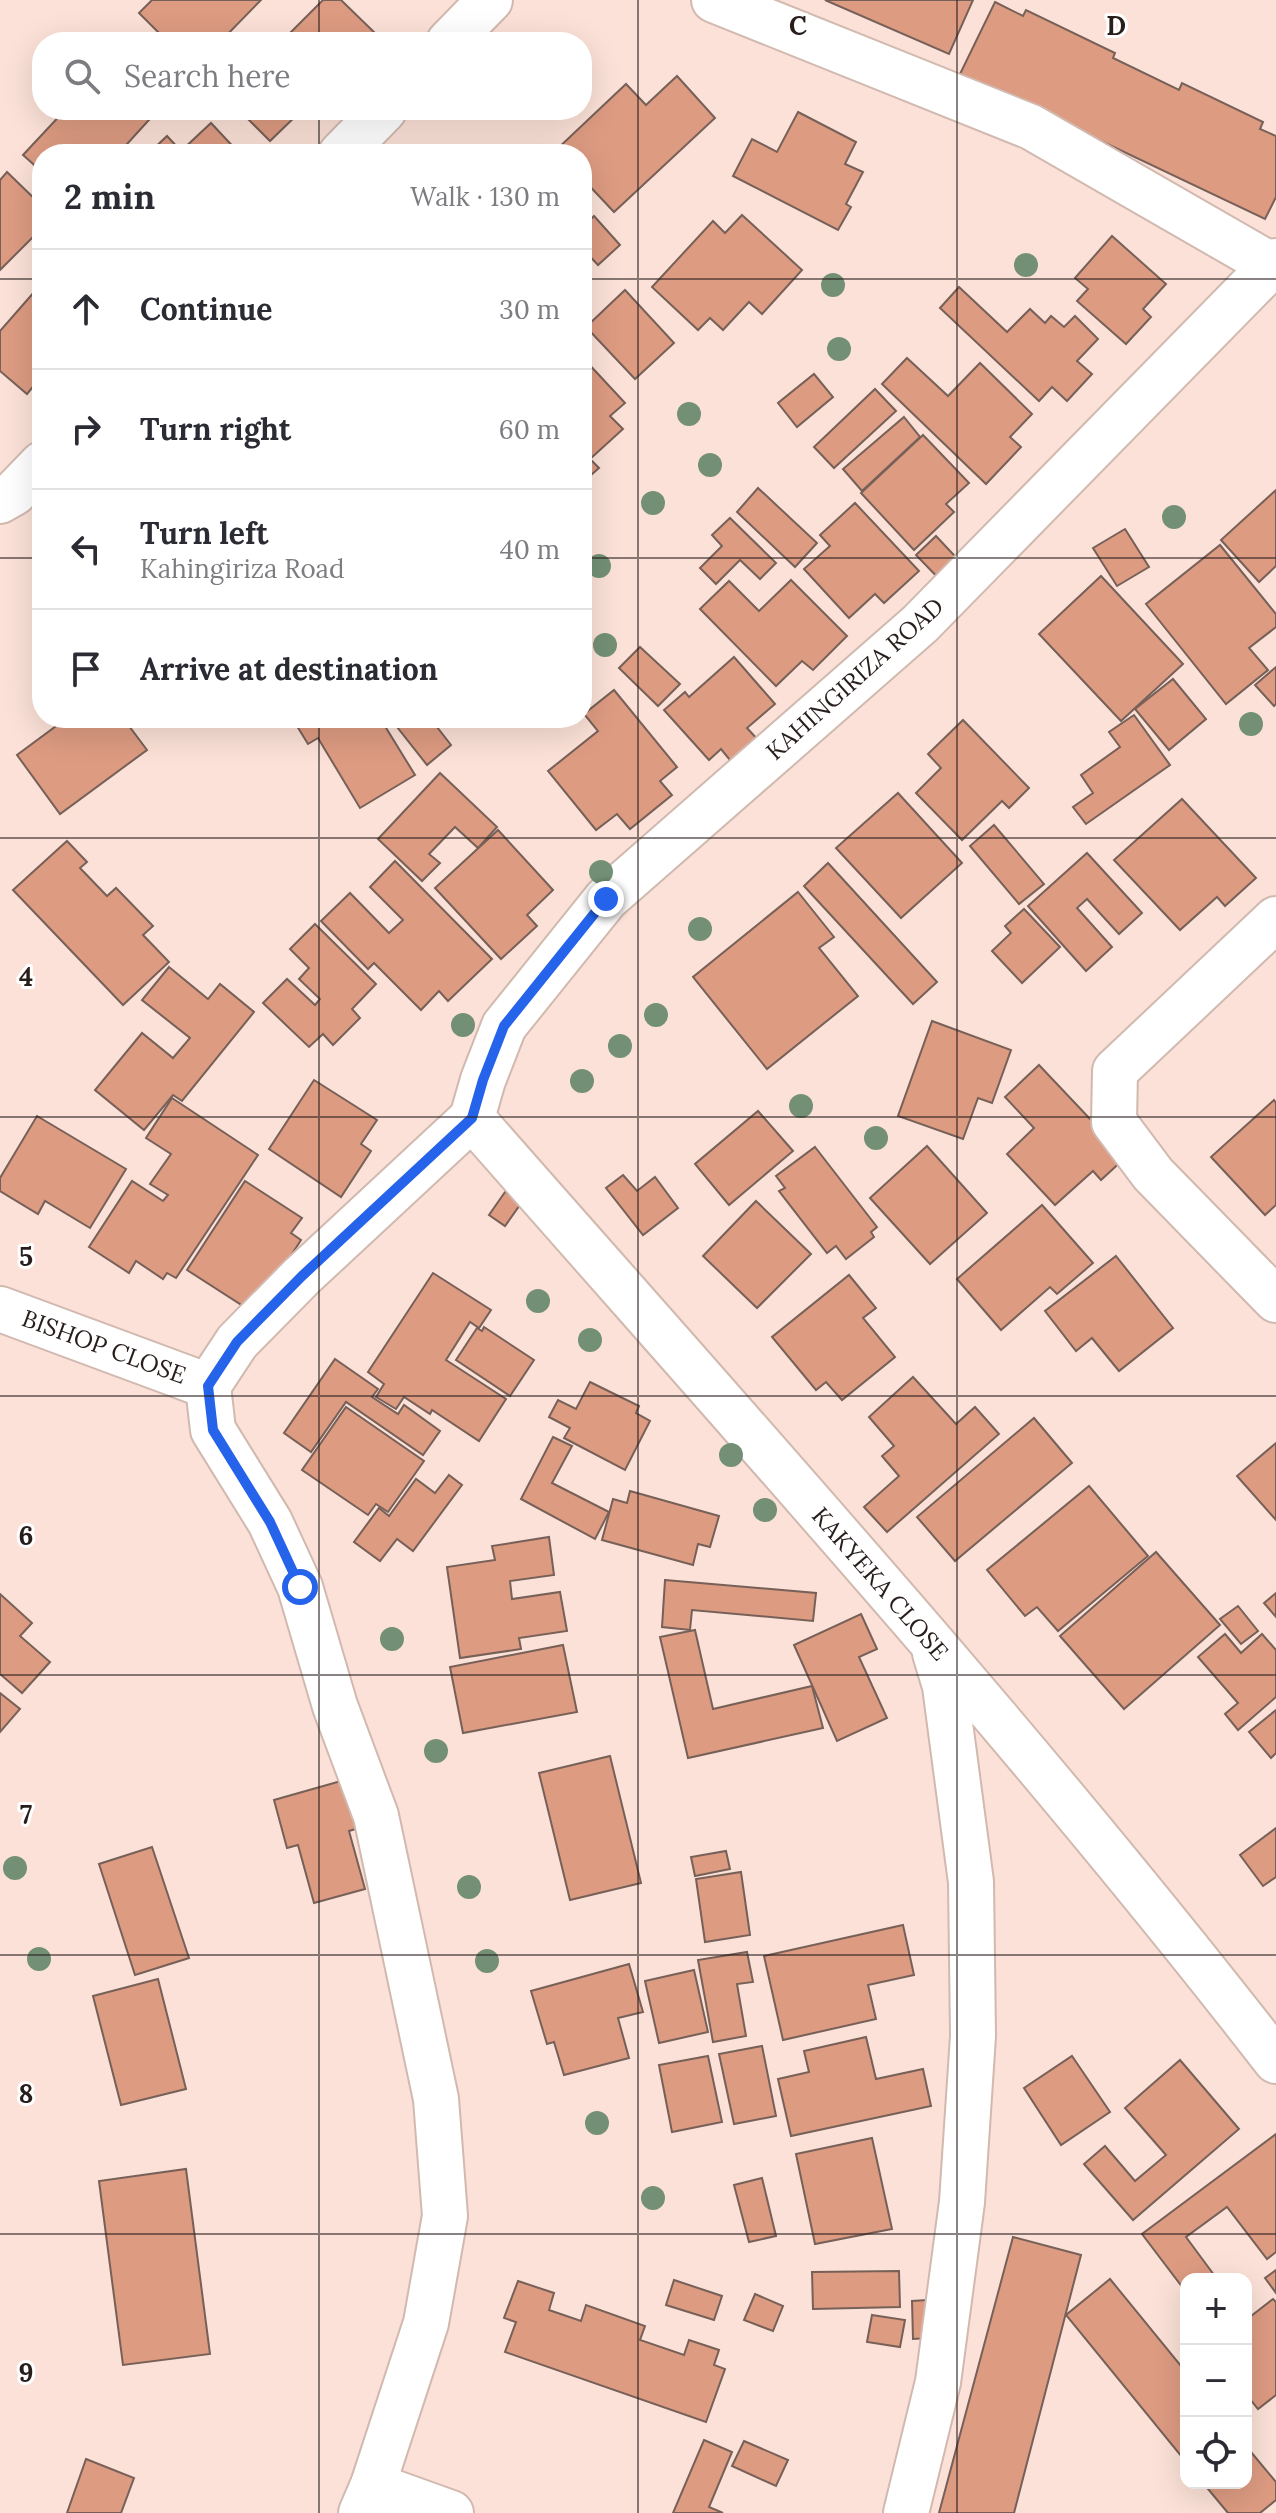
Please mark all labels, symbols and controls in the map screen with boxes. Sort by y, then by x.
text: C [789,9,807,42]
text: D [1106,9,1126,42]
search box [32,32,592,120]
icon: search [60,54,104,98]
text: Search here [124,57,291,95]
text: 2 min [64,175,155,218]
text: Walk · 130 m [410,180,560,213]
icon: ahead [64,287,108,331]
text: Continue [140,290,272,328]
text: 30 m [499,293,560,326]
icon: right [64,407,108,451]
text: Turn right [140,410,291,448]
text: 60 m [499,413,560,446]
text: Turn left [140,514,268,552]
icon: left [64,527,108,571]
text: 40 m [500,533,560,566]
text: Kahingiriza Road [140,552,345,585]
street label: KAHINGIRIZA ROAD [759,591,950,767]
icon: arrive [64,647,108,691]
text: Arrive at destination [140,650,438,688]
route end [588,881,624,917]
text: 4 [19,960,33,993]
text: 5 [19,1240,33,1273]
street label: BISHOP CLOSE [18,1302,190,1391]
street label: KAKYEKA CLOSE [805,1501,956,1667]
text: 6 [19,1519,33,1552]
route start [282,1569,318,1605]
text: 7 [20,1798,32,1831]
text: 8 [19,2077,33,2110]
map controls [1180,2273,1252,2489]
button: + [1180,2273,1252,2345]
button: − [1180,2345,1252,2417]
text: 9 [19,2356,33,2389]
button: locate [1180,2417,1252,2489]

